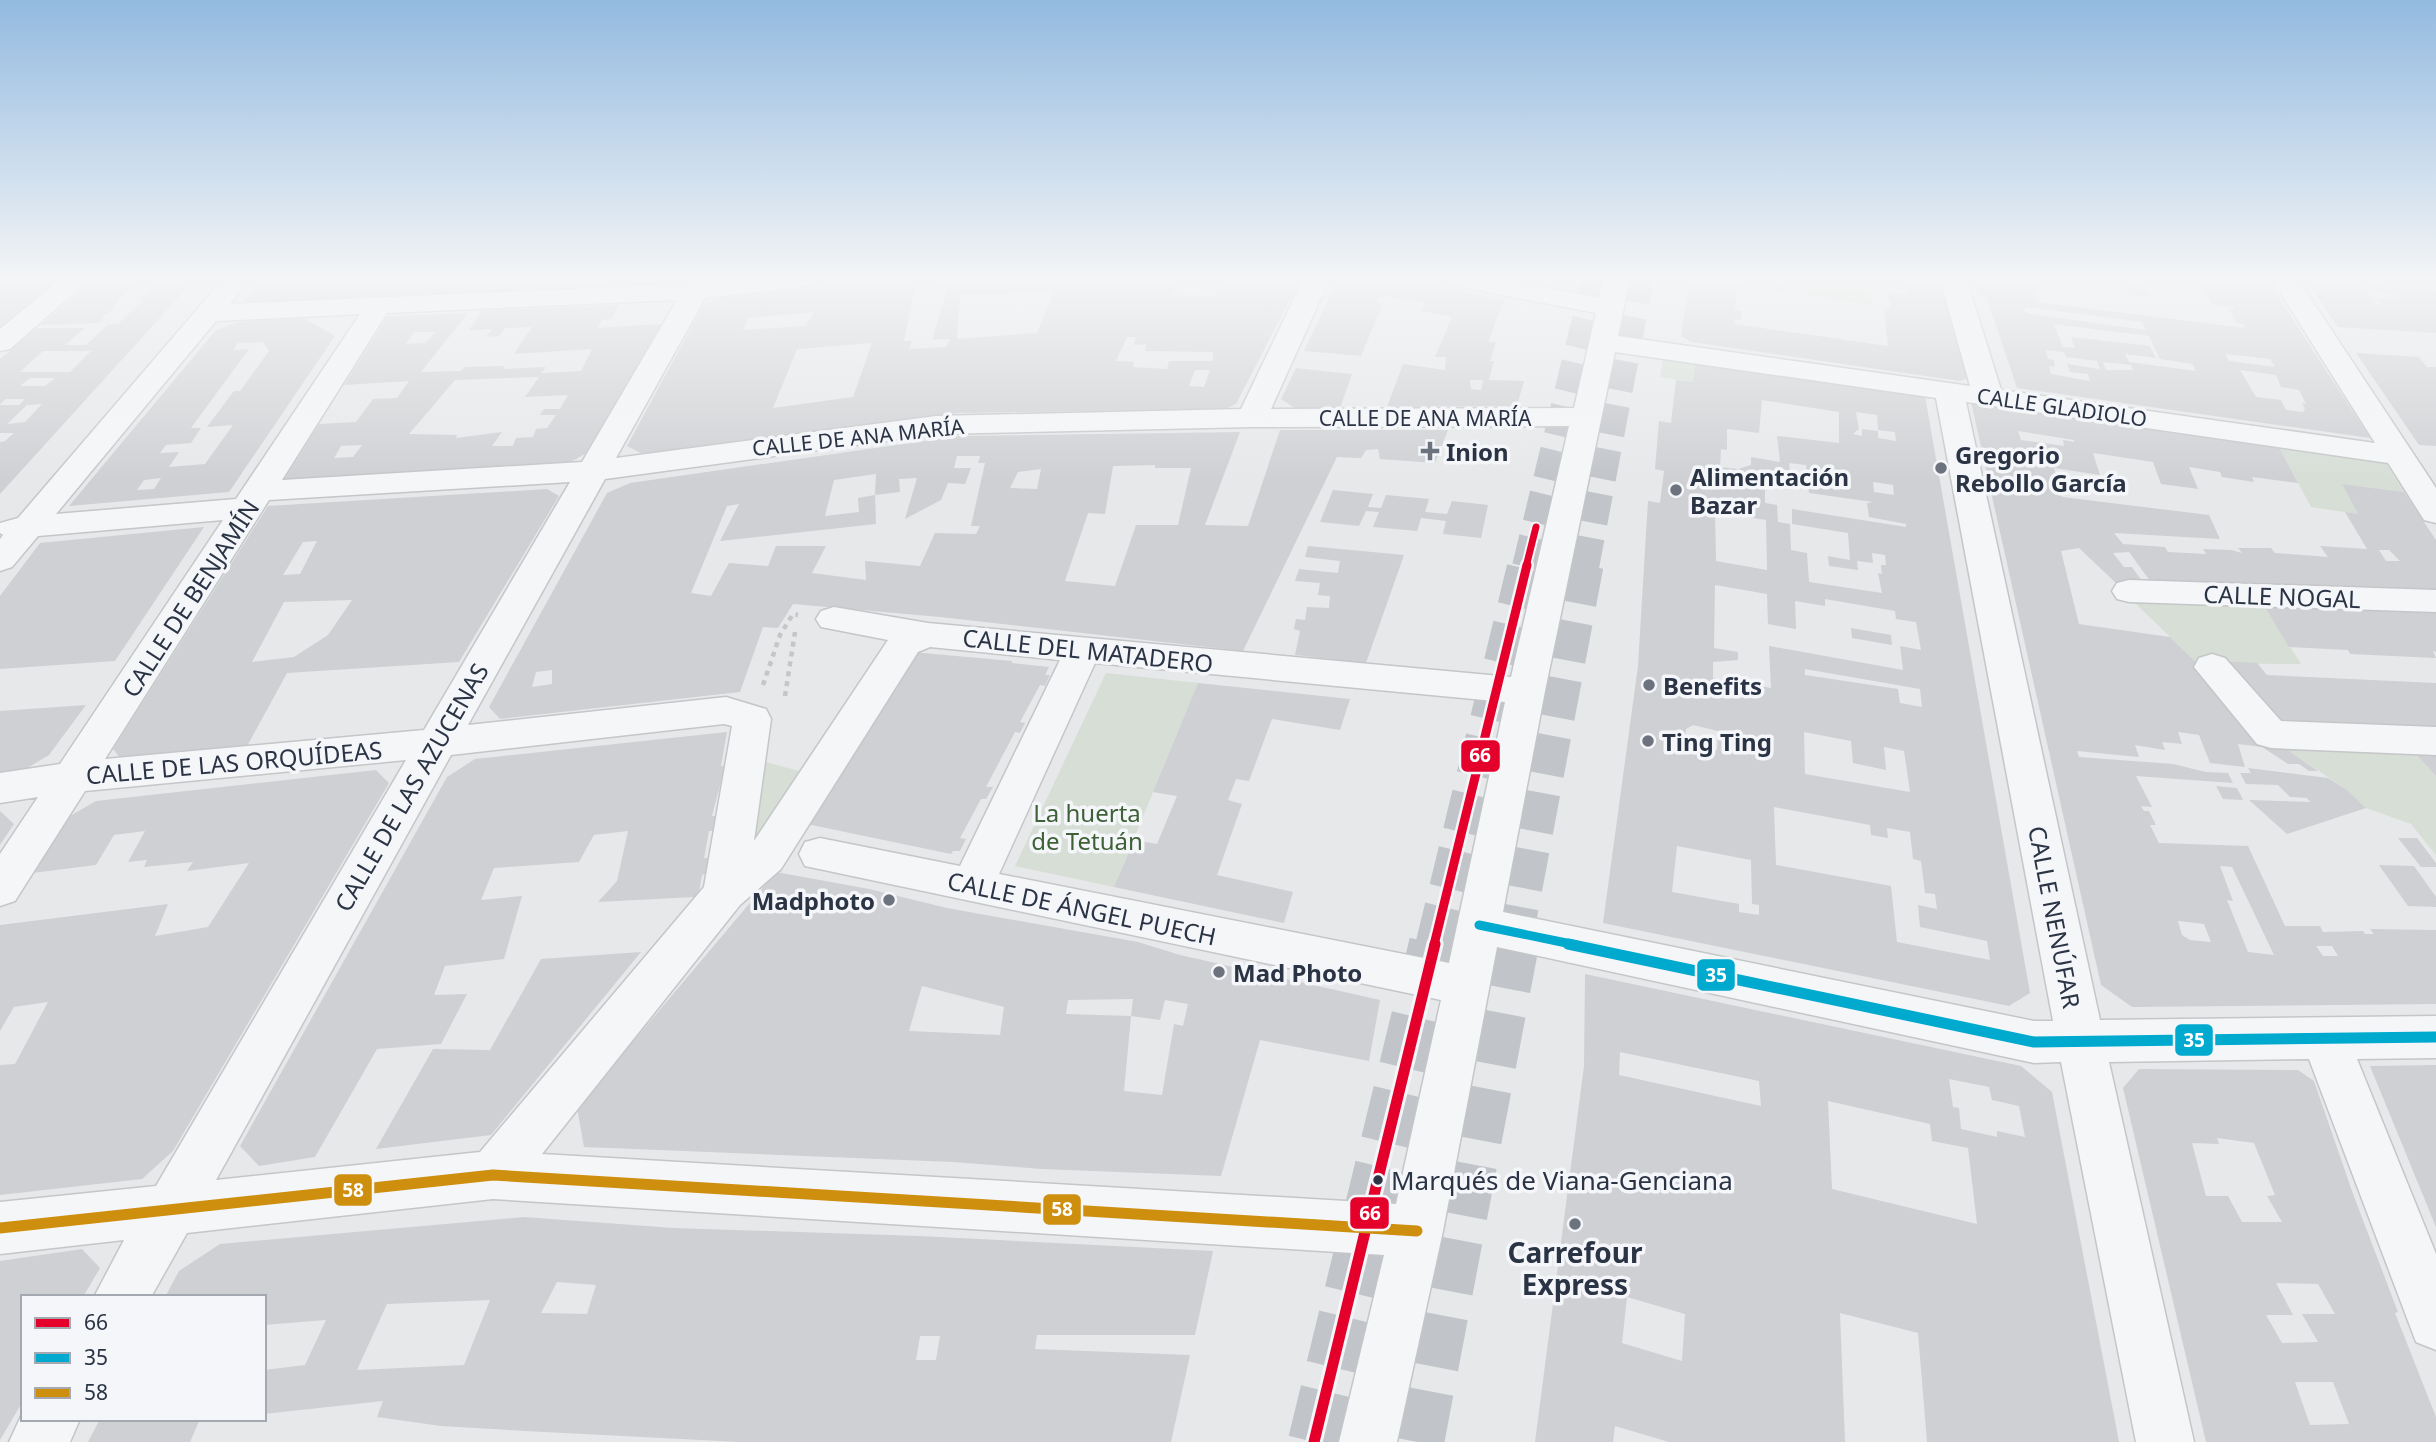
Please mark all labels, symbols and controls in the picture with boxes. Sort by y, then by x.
street label: CALLE GLADIOLO [1975,381,2149,433]
street label: CALLE DE ANA MARÍA [1319,404,1532,432]
street label: CALLE DE ANA MARÍA [751,412,966,462]
place label: Inion [1446,435,1509,468]
place label: Gregorio Rebollo García [1955,438,2127,499]
marker: Inion [1420,441,1440,461]
place label: Alimentación Bazar [1690,460,1849,521]
marker: Gregorio Rebollo García [1933,460,1949,476]
marker: Alimentación Bazar [1668,482,1684,498]
street label: CALLE DE BENJAMÍN [114,493,266,703]
street label: CALLE NOGAL [2203,577,2361,615]
street label: CALLE DEL MATADERO [961,620,1215,680]
street label: CALLE DE LAS AZUCENAS [326,657,496,917]
place label: Benefits [1663,669,1762,702]
marker: Benefits [1641,677,1657,693]
place label: Ting Ting [1662,725,1772,758]
street label: CALLE DE LAS ORQUÍDEAS [85,733,383,791]
marker: Ting Ting [1640,733,1656,749]
line badge: 66 [1460,739,1501,773]
text: 66 [1469,742,1491,768]
park label: La huerta de Tetuán [1031,796,1143,857]
street label: CALLE NENÚFAR [2021,823,2089,1011]
street label: CALLE DE ÁNGEL PUECH [945,863,1219,953]
place label: Madphoto [752,884,875,917]
marker: Madphoto [881,892,897,908]
place label: Mad Photo [1233,956,1362,989]
line badge: 35 [1696,958,1736,992]
text: 35 [1705,962,1727,988]
marker: Mad Photo [1211,964,1227,980]
line badge: 35 [2174,1023,2214,1057]
text: 35 [2183,1027,2205,1053]
place label: Marqués de Viana-Genciana [1391,1162,1733,1198]
line badge: 58 [333,1173,373,1207]
marker: Marqués de Viana-Genciana [1371,1173,1385,1187]
text: 58 [342,1177,364,1203]
line badge: 58 [1042,1193,1082,1226]
text: 58 [1051,1196,1073,1222]
line badge: 66 [1349,1196,1390,1230]
text: 66 [1359,1200,1381,1226]
marker: Carrefour Express [1567,1216,1583,1232]
place label: Carrefour Express [1508,1233,1643,1303]
legend [21,1295,266,1421]
text: 66 [84,1308,108,1336]
text: 35 [84,1343,108,1371]
text: 58 [84,1378,108,1406]

